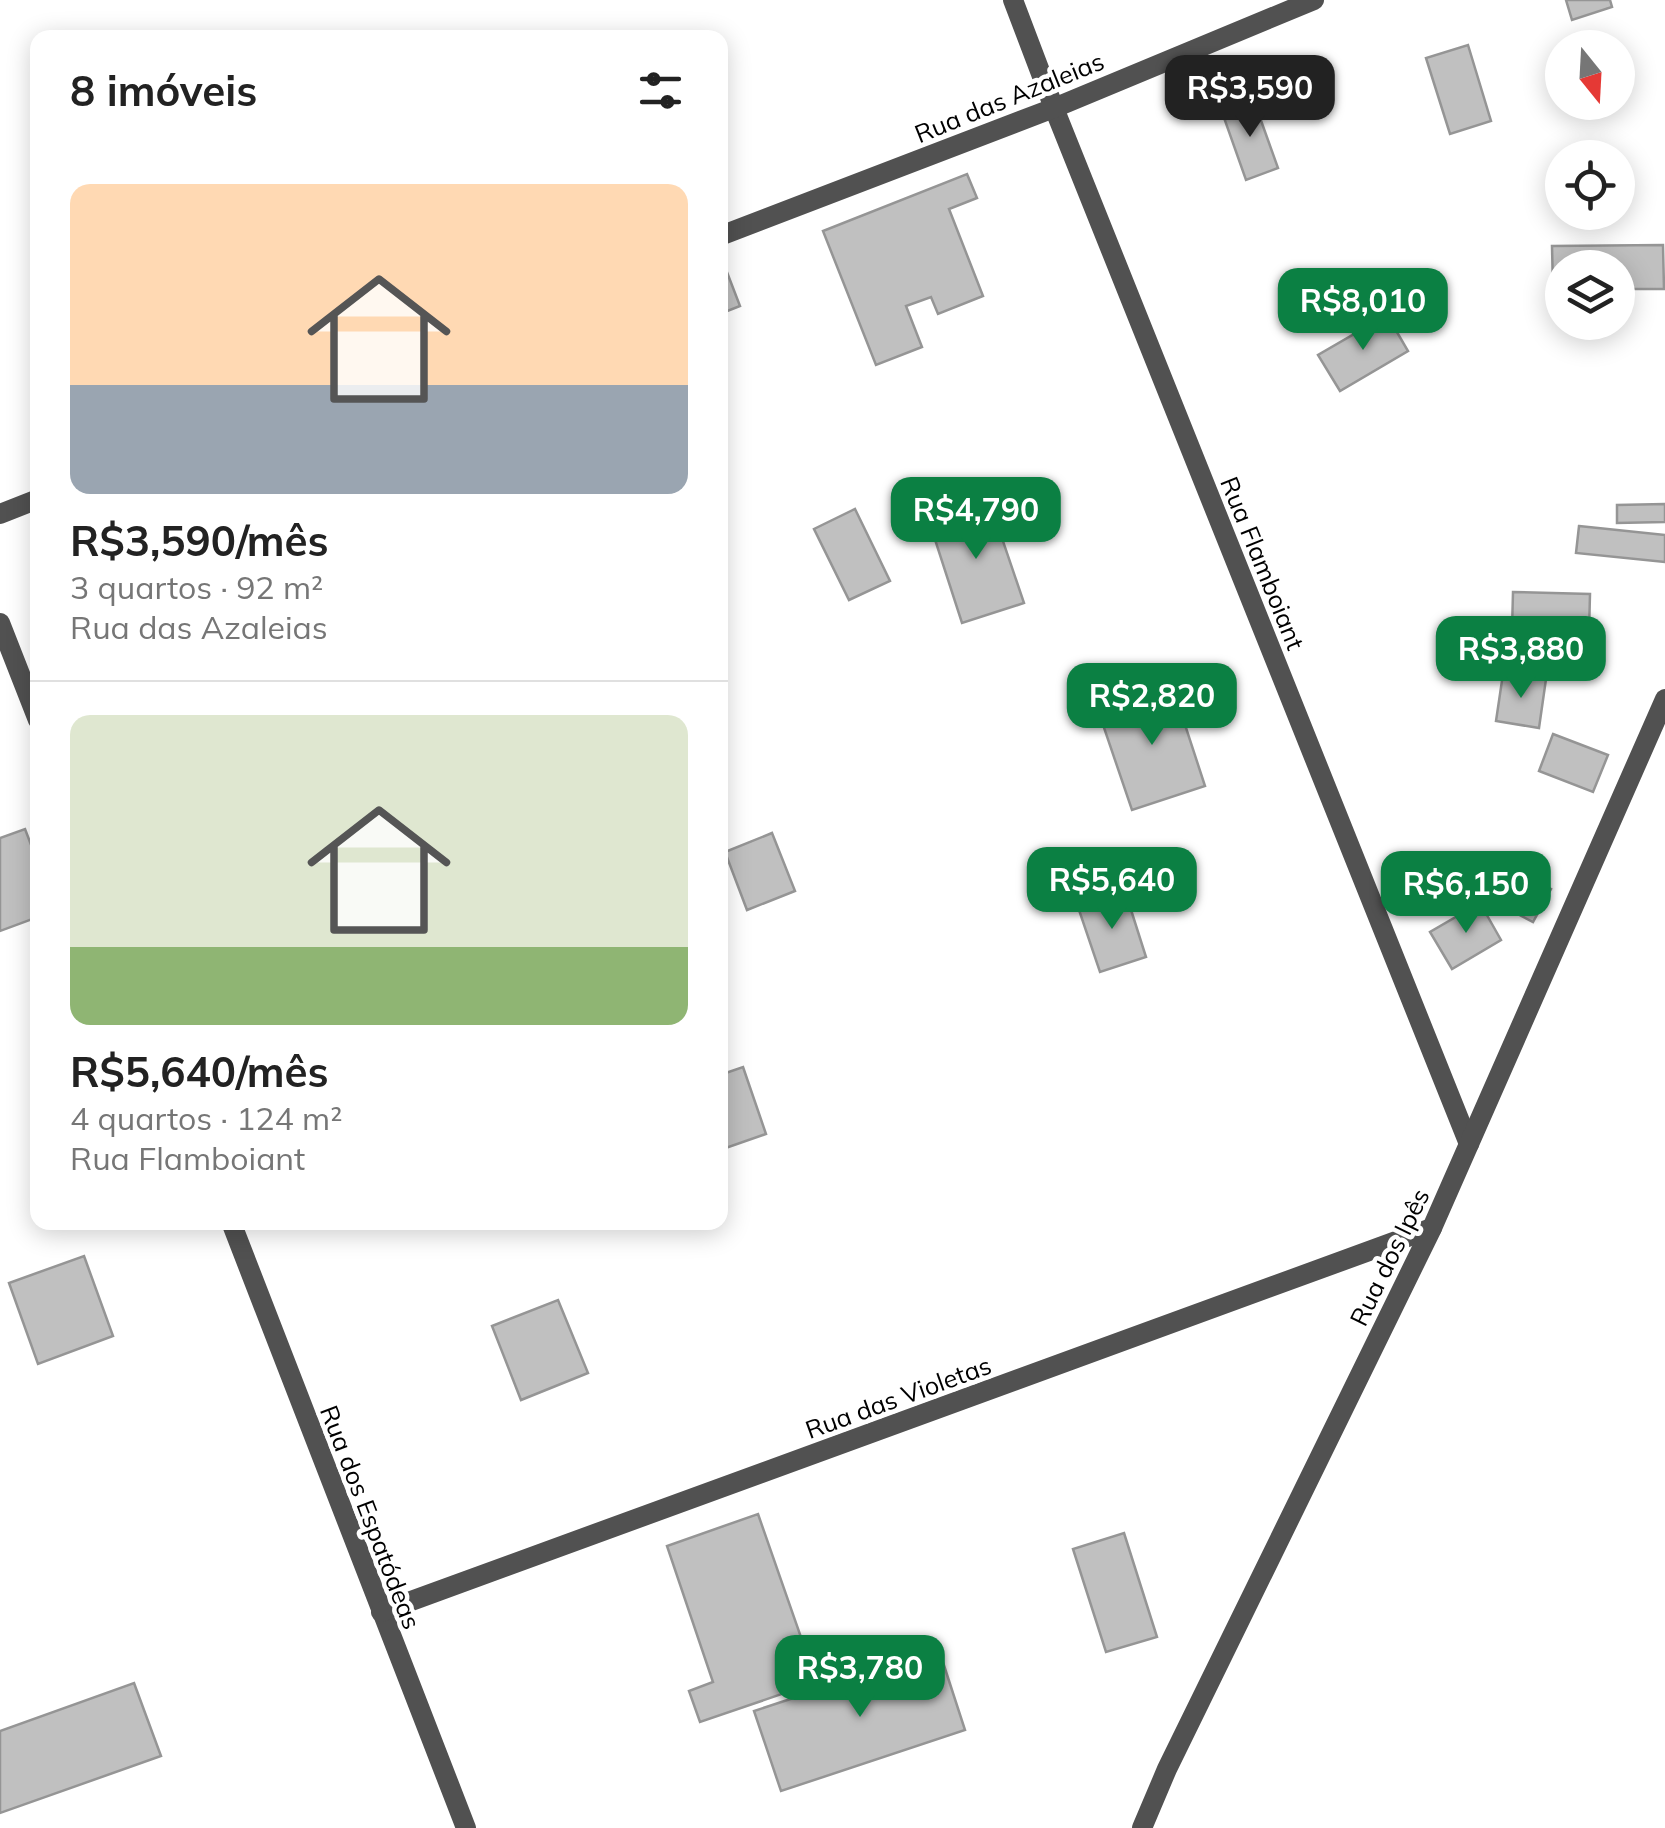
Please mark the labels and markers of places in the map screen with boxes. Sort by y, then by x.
pin: R$3,590 [1158,55,1342,140]
pin: R$8,010 [1271,268,1455,353]
pin: R$4,790 [884,477,1068,562]
pin: R$3,880 [1429,616,1613,701]
pin: R$2,820 [1060,663,1244,748]
pin: R$5,640 [1020,847,1204,932]
pin: R$6,150 [1374,851,1558,936]
pin: R$3,780 [768,1635,952,1720]

